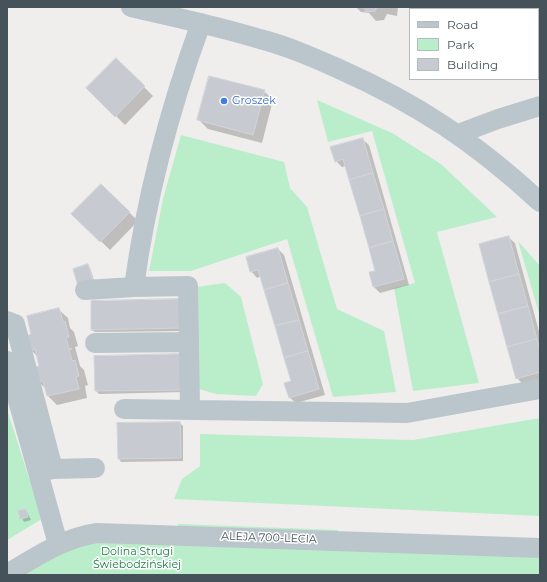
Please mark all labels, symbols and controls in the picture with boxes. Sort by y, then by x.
legend [409,8,539,80]
text: Road [447,17,478,32]
text: Park [447,37,474,52]
text: Building [447,57,498,72]
place label: Groszek [232,94,276,108]
marker: Groszek [219,96,229,106]
street label: ALEJA 700-LECIA [221,530,317,546]
park label: Dolina Strugi Świebodzińskiej [93,545,181,571]

